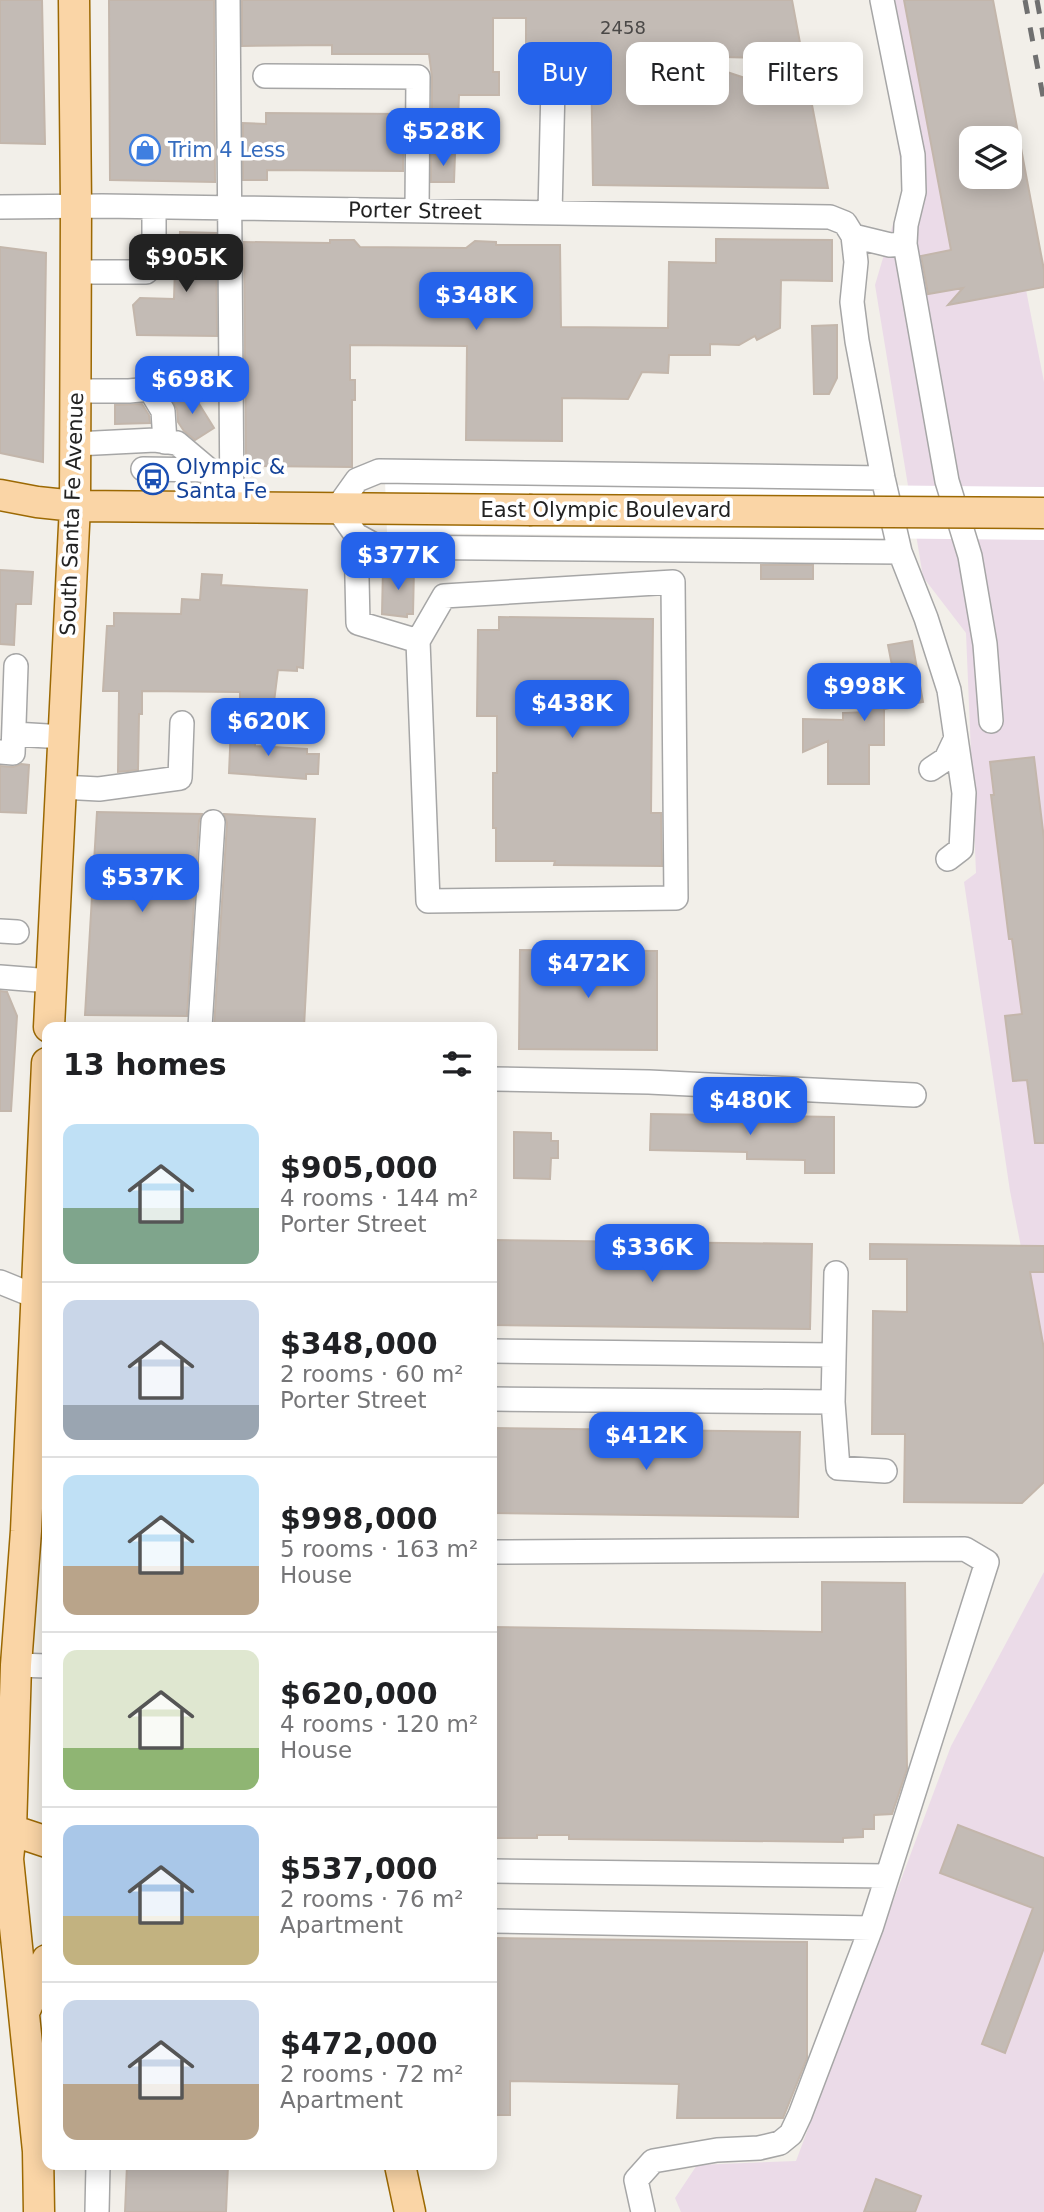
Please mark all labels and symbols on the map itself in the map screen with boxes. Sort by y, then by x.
house number: 2458 [600,17,646,38]
pin: $528K [394,108,492,168]
shop icon: Trim 4 Less [128,133,162,167]
place label: Trim 4 Less [167,138,286,162]
street label: Porter Street [348,198,482,224]
pin: $905K [137,234,235,294]
pin: $348K [427,272,525,332]
pin: $698K [143,356,241,416]
street label: South Santa Fe Avenue [56,392,88,636]
place label: Olympic & Santa Fe [176,455,285,503]
bus stop icon: Olympic & Santa Fe [136,462,170,496]
street label: East Olympic Boulevard [481,498,731,522]
pin: $377K [349,532,447,592]
pin: $998K [815,664,913,723]
pin: $438K [523,680,621,740]
pin: $620K [219,698,317,758]
pin: $537K [93,855,191,914]
pin: $472K [539,940,637,1000]
pin: $480K [701,1078,799,1137]
pin: $336K [603,1224,701,1284]
pin: $412K [597,1412,695,1472]

